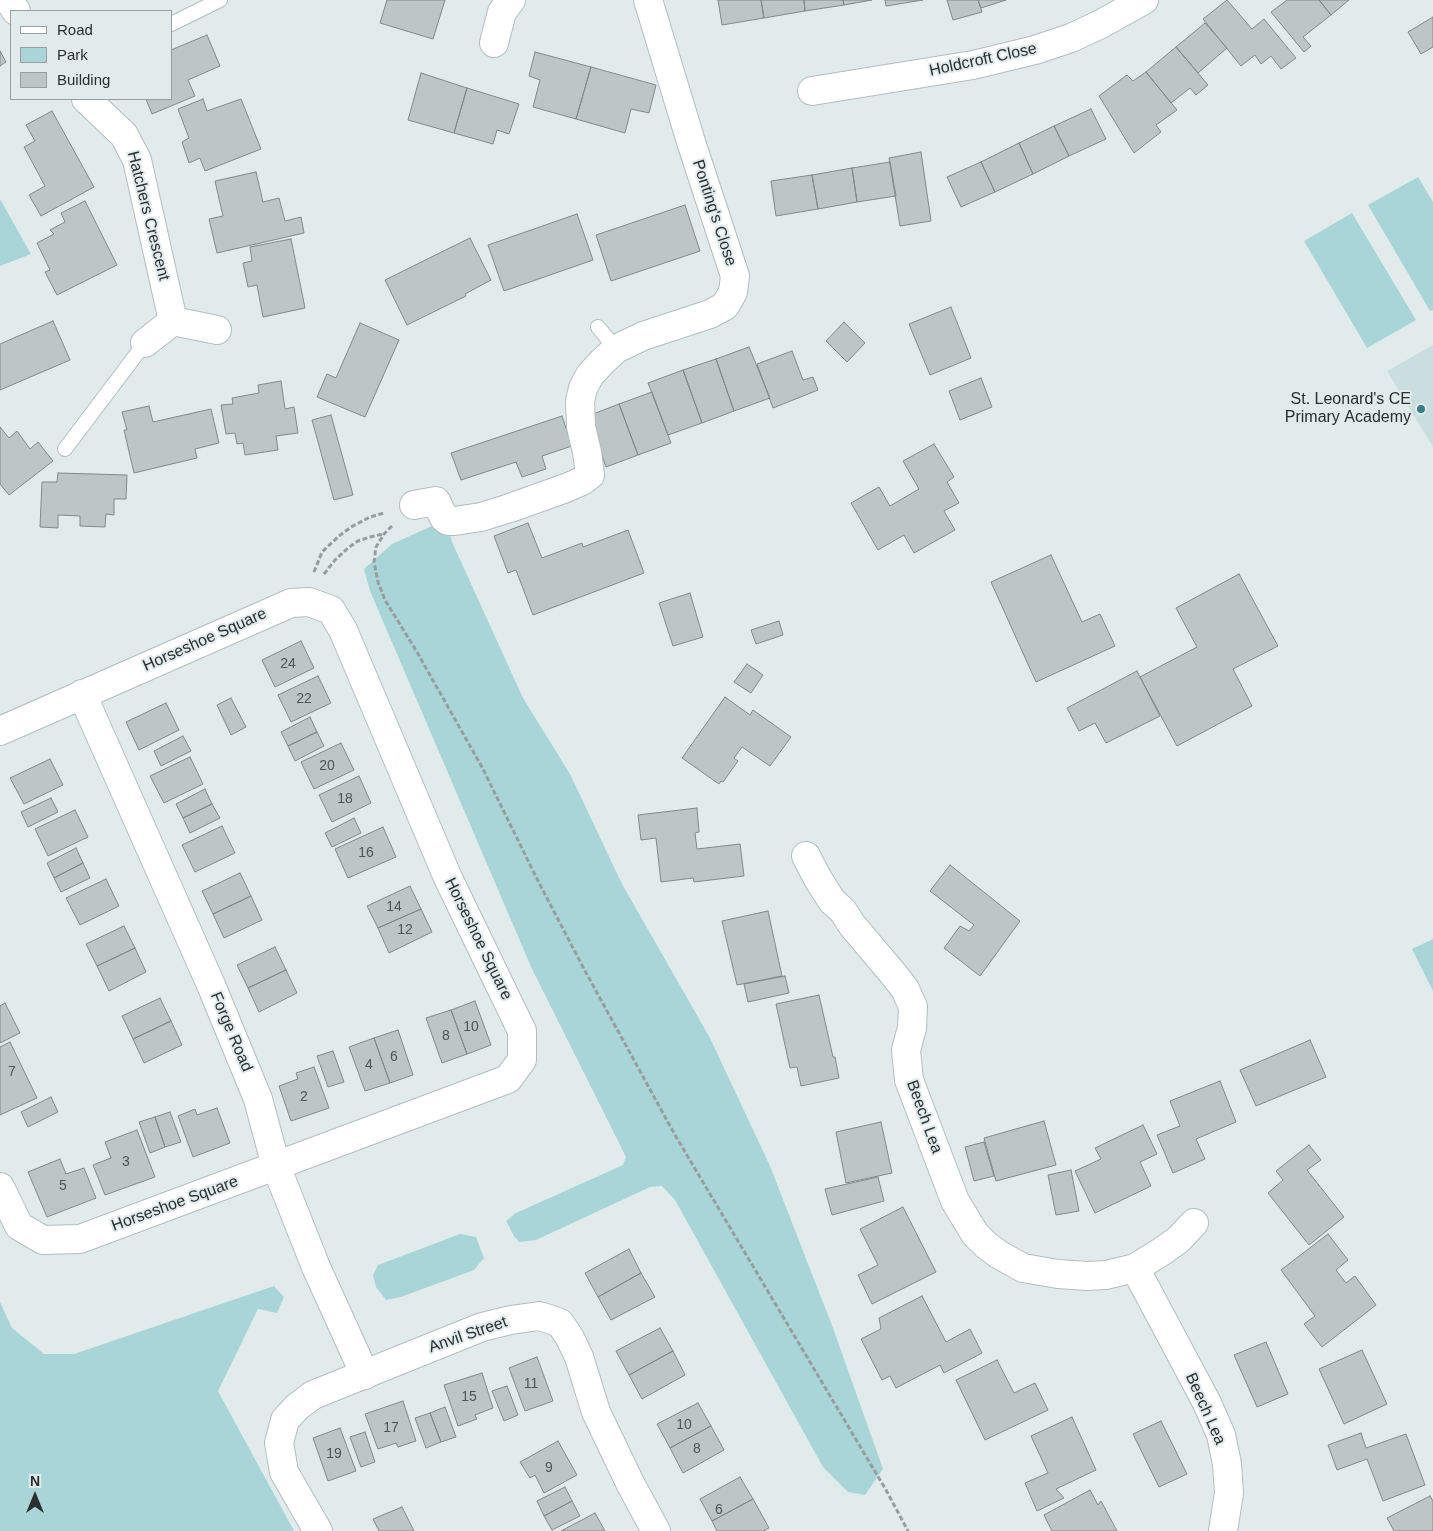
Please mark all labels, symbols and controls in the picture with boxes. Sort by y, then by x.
legend [10,10,172,100]
text: Road [57,21,93,38]
street label: Holdcroft Close [928,39,1038,81]
text: Park [57,46,88,63]
text: Building [57,71,110,88]
street label: Hatchers Crescent [123,149,173,283]
street label: Ponting's Close [688,157,740,269]
place label: St. Leonard's CE Primary Academy [1285,390,1411,428]
marker: St. Leonard's CE Primary Academy [1415,403,1427,415]
street label: Horseshoe Square [140,604,270,676]
house number: 24 [280,656,296,672]
house number: 22 [296,691,312,707]
house number: 20 [319,758,335,774]
house number: 18 [337,791,353,807]
house number: 16 [358,845,374,861]
street label: Horseshoe Square [440,875,516,1003]
house number: 14 [386,899,402,915]
house number: 12 [397,922,413,938]
street label: Forge Road [206,989,256,1075]
house number: 10 [463,1019,479,1035]
house number: 8 [442,1028,450,1044]
house number: 6 [390,1049,398,1065]
house number: 4 [365,1057,373,1073]
house number: 7 [8,1064,16,1080]
street label: Beech Lea [902,1078,946,1156]
house number: 2 [300,1089,308,1105]
house number: 3 [122,1154,130,1170]
street label: Horseshoe Square [109,1172,241,1236]
house number: 5 [59,1178,67,1194]
street label: Anvil Street [426,1313,510,1357]
street label: Beech Lea [1181,1370,1229,1448]
house number: 11 [524,1376,538,1392]
house number: 15 [461,1389,477,1405]
house number: 10 [676,1417,692,1433]
house number: 17 [383,1420,399,1436]
house number: 8 [693,1441,701,1457]
house number: 19 [326,1446,342,1462]
house number: 9 [545,1460,553,1476]
north arrow [10,1471,60,1521]
text: N [30,1473,40,1489]
house number: 6 [715,1502,723,1518]

